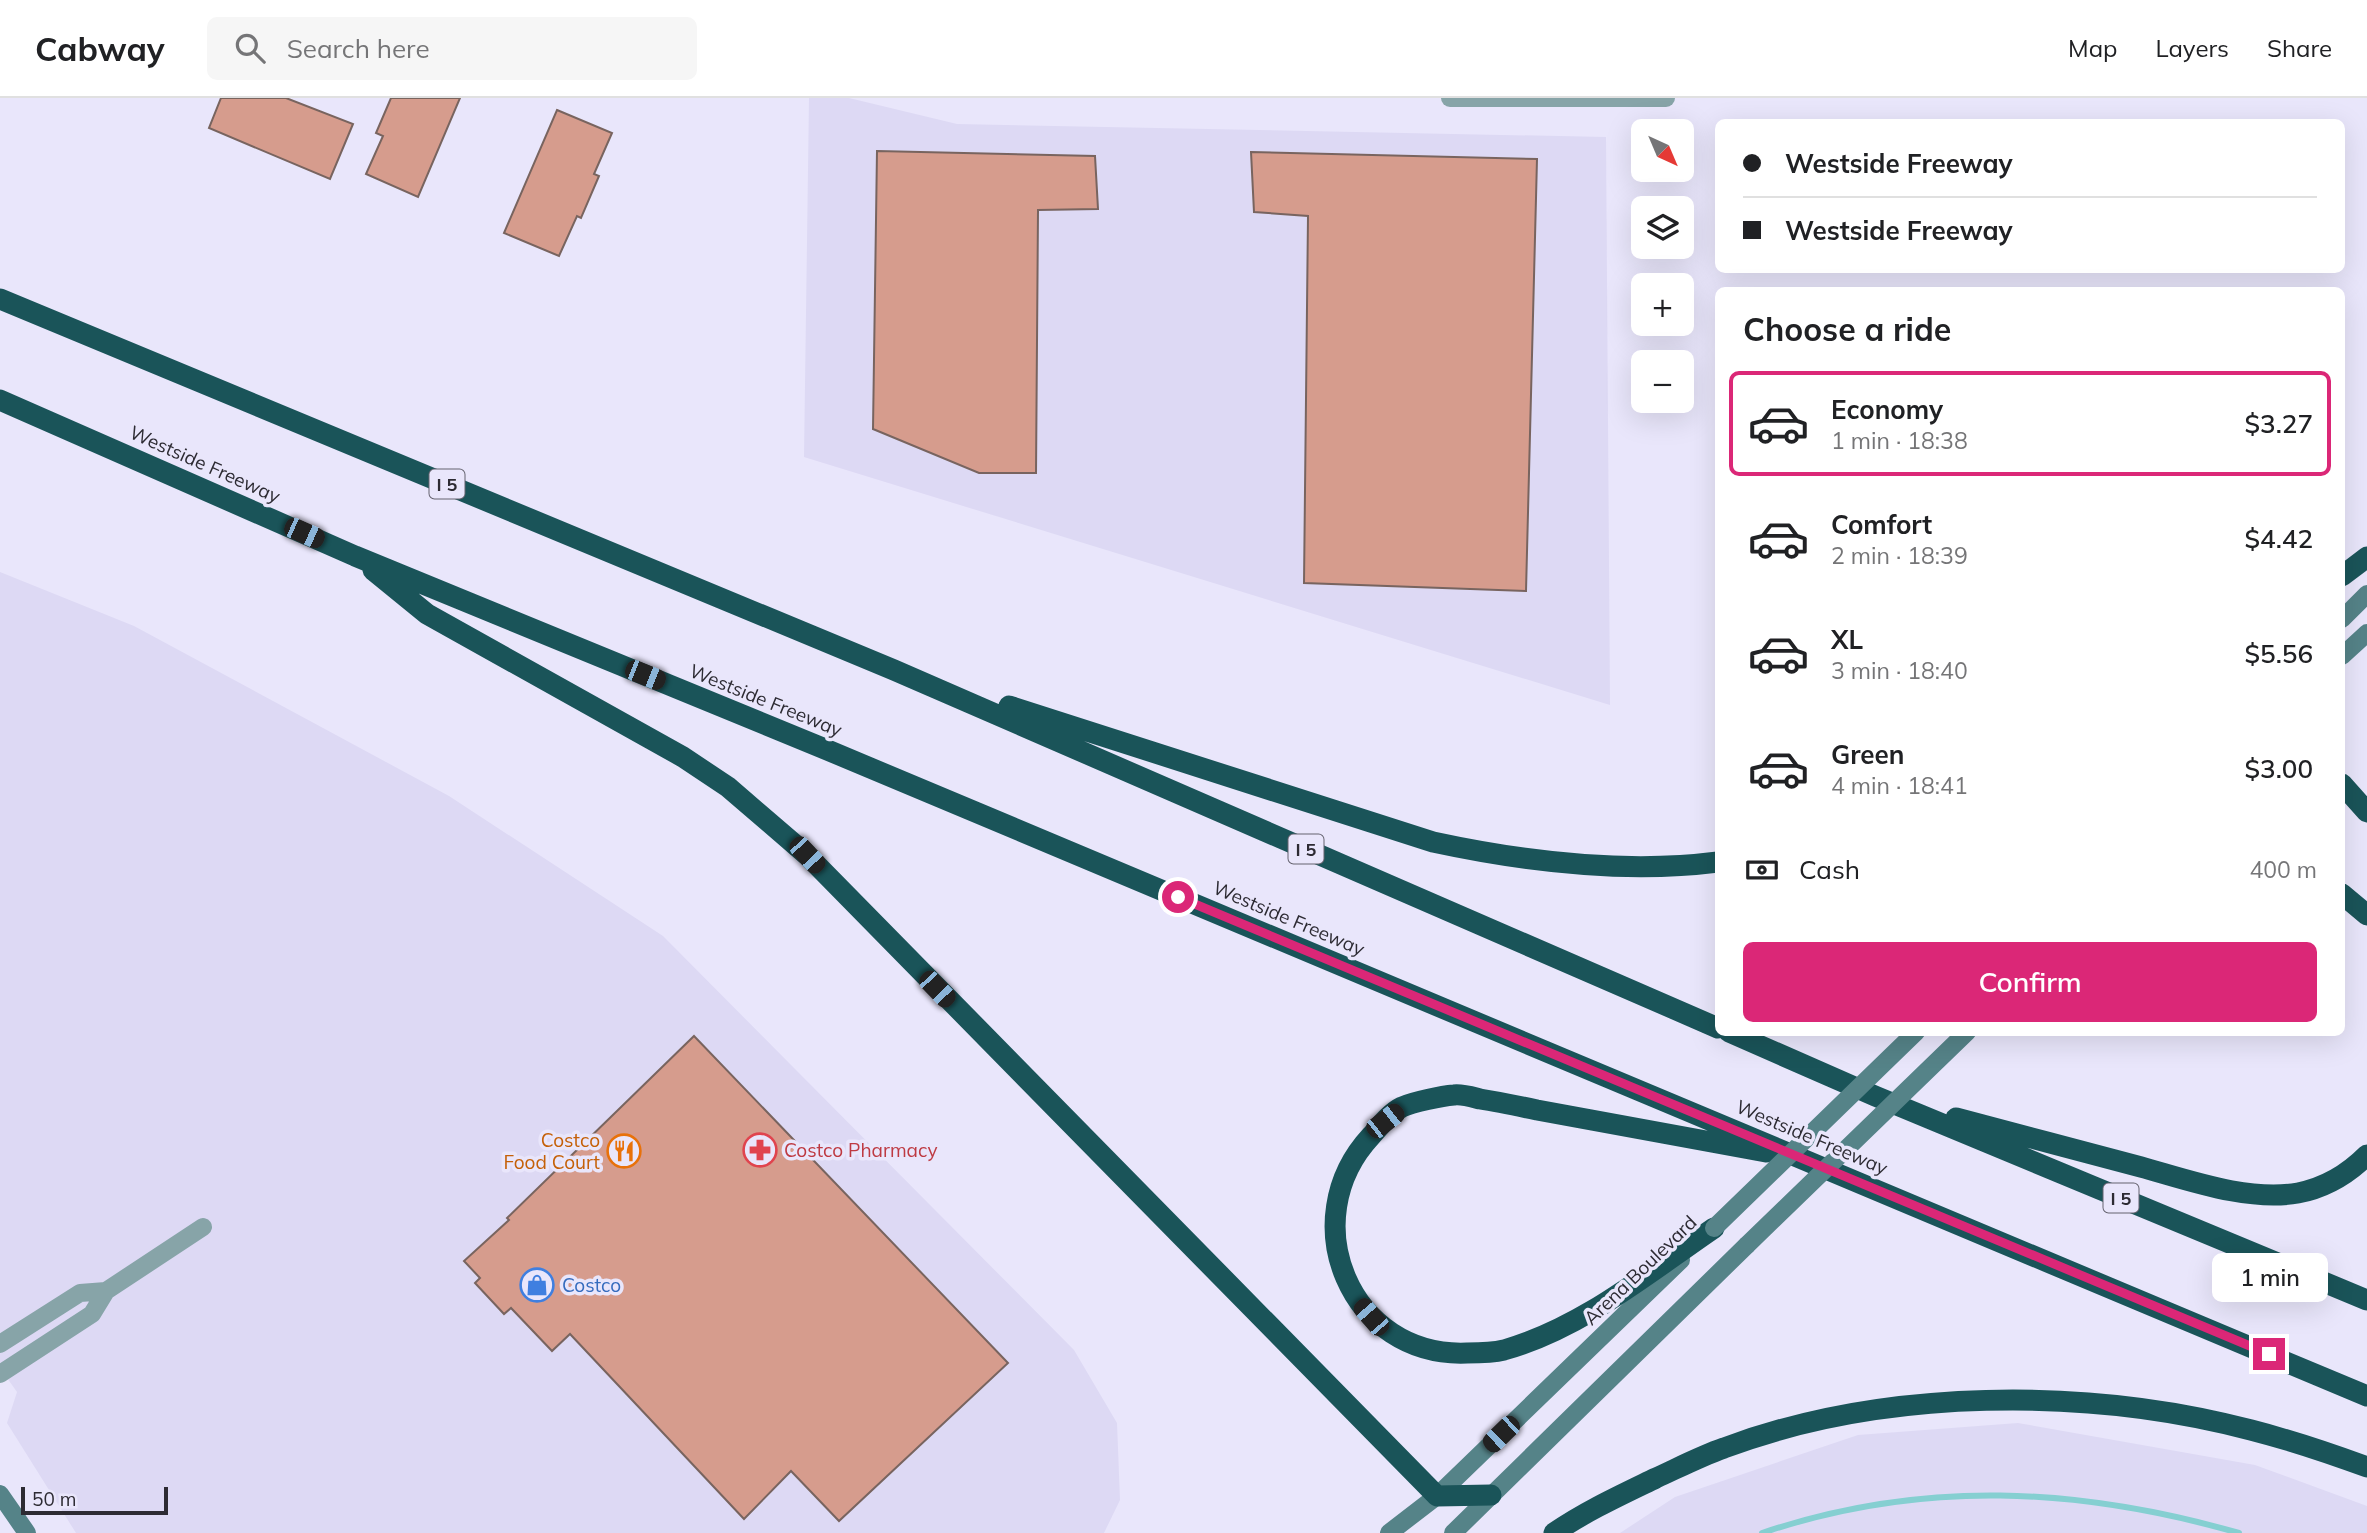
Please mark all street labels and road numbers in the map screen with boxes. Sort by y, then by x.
street label: Westside Freeway [126,420,284,508]
road number: I 5 [430,470,464,498]
street label: Westside Freeway [686,658,846,742]
road number: I 5 [1288,834,1324,864]
street label: Westside Freeway [1210,875,1368,961]
street label: Westside Freeway [1733,1094,1891,1180]
road number: I 5 [2104,1184,2138,1212]
street label: Arena Boulevard [1579,1210,1701,1330]

